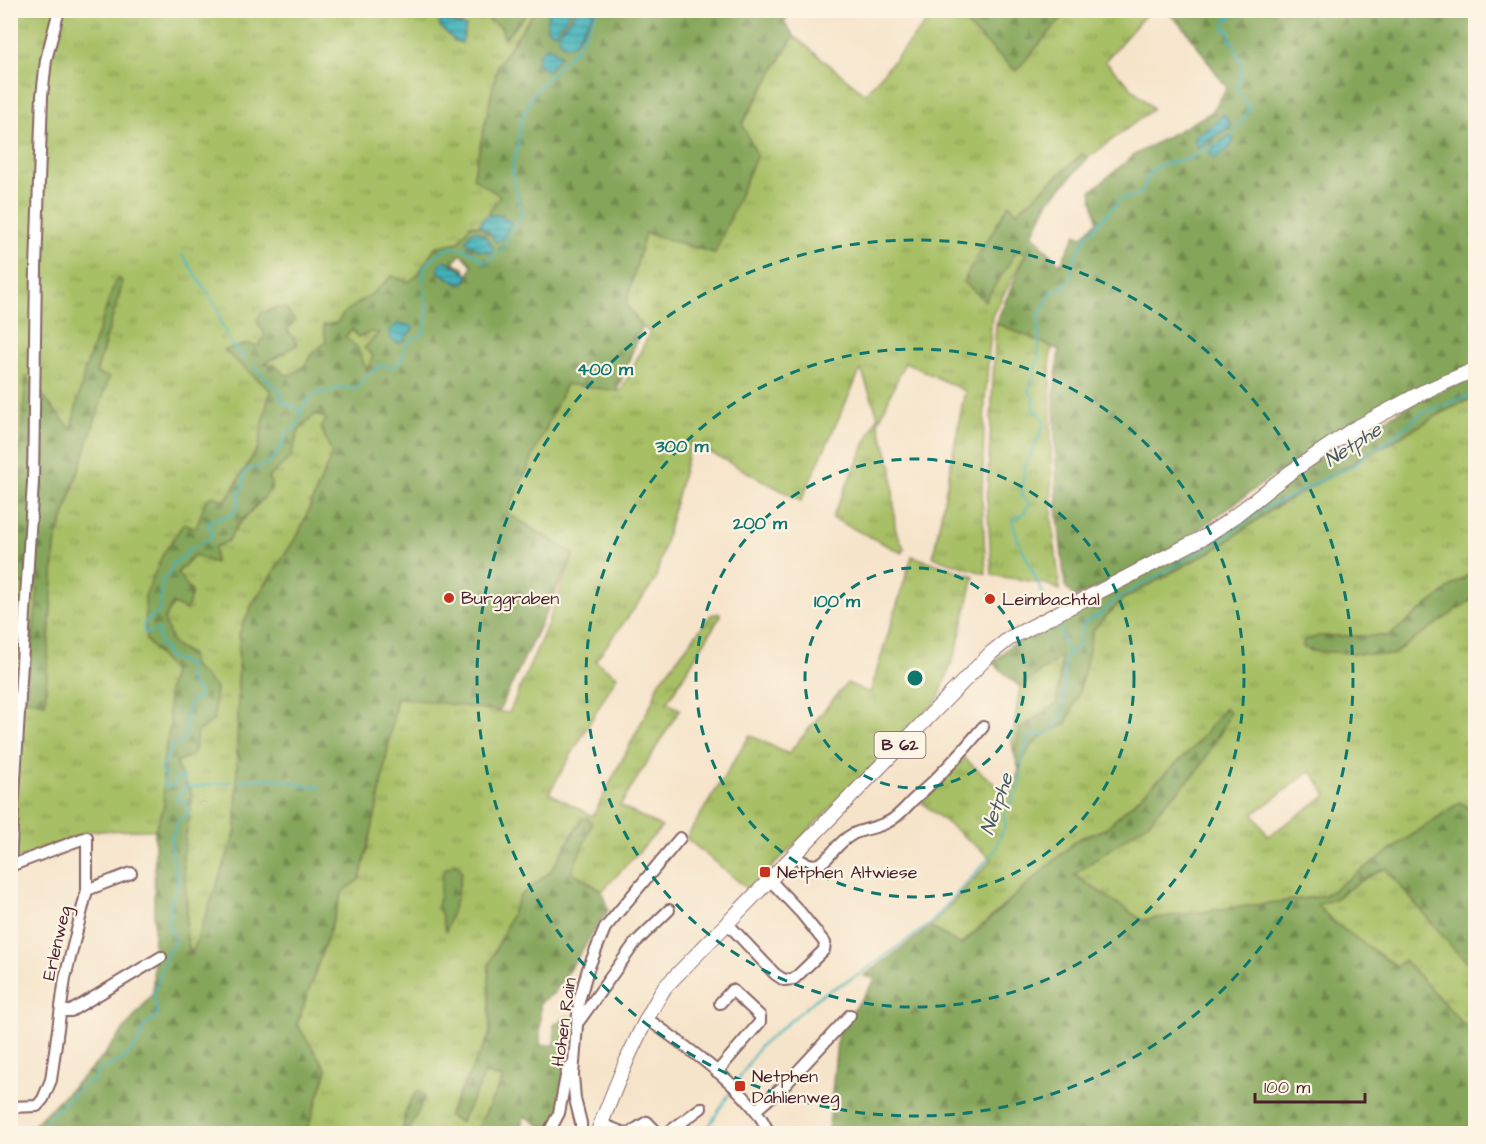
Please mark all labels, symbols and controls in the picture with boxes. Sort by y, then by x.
text: 400 m [577,357,634,382]
water label: Netphe [1319,415,1388,474]
text: 300 m [654,434,710,459]
text: 200 m [732,511,788,536]
place label: Burggraben [461,586,559,612]
place label: Leimbachtal [1002,587,1100,612]
text: 100 m [814,589,861,614]
marker: Burggraben [442,591,456,605]
marker: Leimbachtal [983,592,997,606]
centre of rings [905,668,925,688]
road number: B 62 [874,732,926,758]
water label: Netphe [973,768,1021,838]
place label: Netphen Altwiese [777,860,918,885]
marker: Netphen Altwiese [758,865,772,879]
street label: Erlenweg [36,903,79,983]
street label: Hohen Rain [545,976,583,1068]
place label: Netphen Dahlienweg [752,1064,840,1111]
scale bar [1255,1066,1364,1104]
text: 100 m [1264,1075,1310,1100]
marker: Netphen Dahlienweg [733,1079,747,1093]

